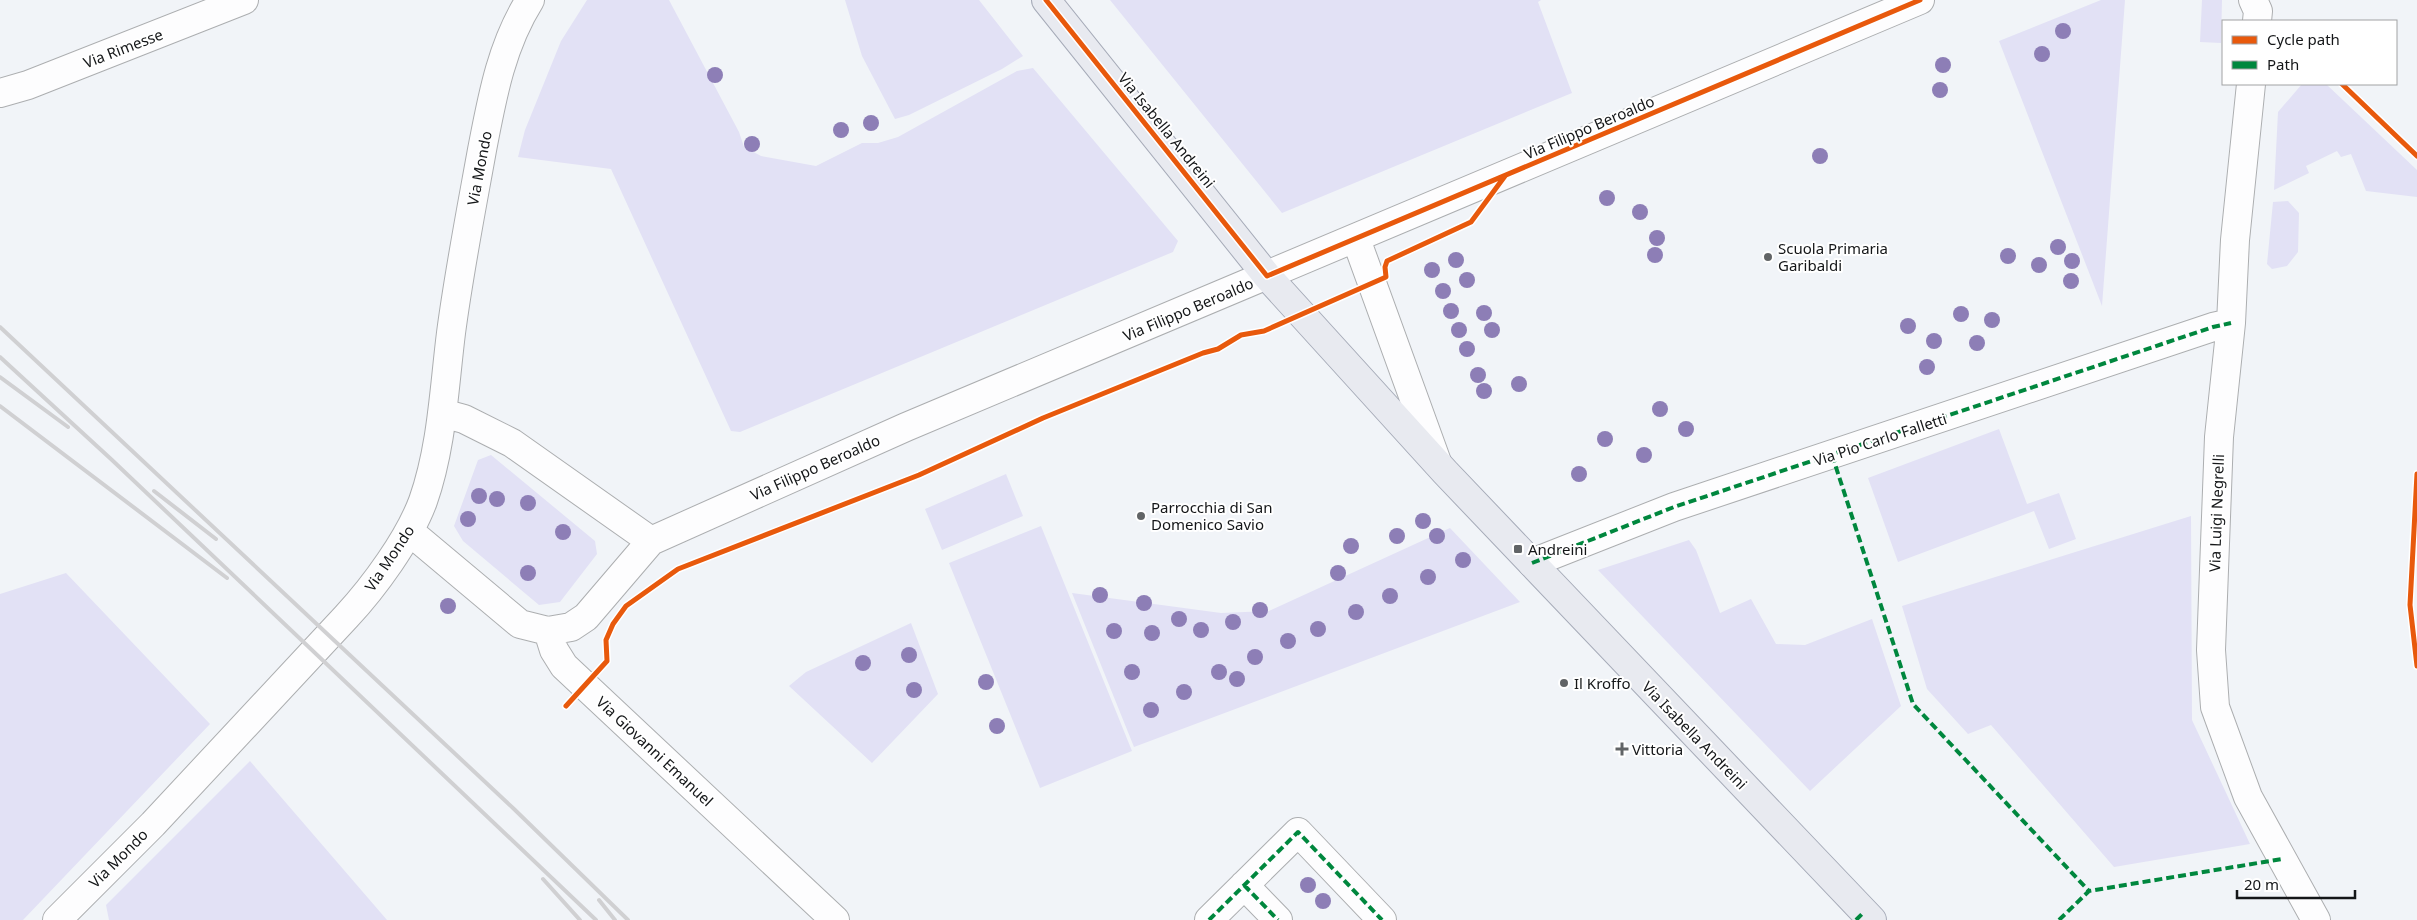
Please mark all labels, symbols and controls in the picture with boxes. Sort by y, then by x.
legend [2222,20,2397,85]
street label: Via Rimesse [80,24,166,72]
text: Cycle path [2267,29,2340,49]
text: Path [2267,54,2299,74]
street label: Via Isabella Andreini [1114,68,1220,192]
street label: Via Filippo Beroaldo [1521,90,1657,164]
street label: Via Mondo [462,129,496,207]
place label: Scuola Primaria Garibaldi [1778,238,1888,275]
marker: Scuola Primaria Garibaldi [1762,251,1774,263]
street label: Via Filippo Beroaldo [1120,272,1256,346]
street label: Via Pio Carlo Falletti [1811,408,1949,470]
street label: Via Filippo Beroaldo [747,429,883,505]
street label: Via Luigi Negrelli [2204,454,2228,572]
place label: Parrocchia di San Domenico Savio [1151,497,1272,534]
marker: Parrocchia di San Domenico Savio [1135,510,1147,522]
street label: Via Mondo [360,521,418,595]
place label: Andreini [1528,539,1587,559]
marker: Andreini [1512,543,1524,555]
place label: Il Kroffo [1574,673,1631,693]
marker: Il Kroffo [1558,677,1570,689]
street label: Via Isabella Andreini [1638,677,1752,793]
street label: Via Giovanni Emanuel [592,692,718,810]
place label: Vittoria [1632,739,1683,759]
marker: Vittoria [1616,743,1628,755]
street label: Via Mondo [84,824,152,892]
scale bar [2237,868,2354,900]
text: 20 m [2244,874,2279,894]

